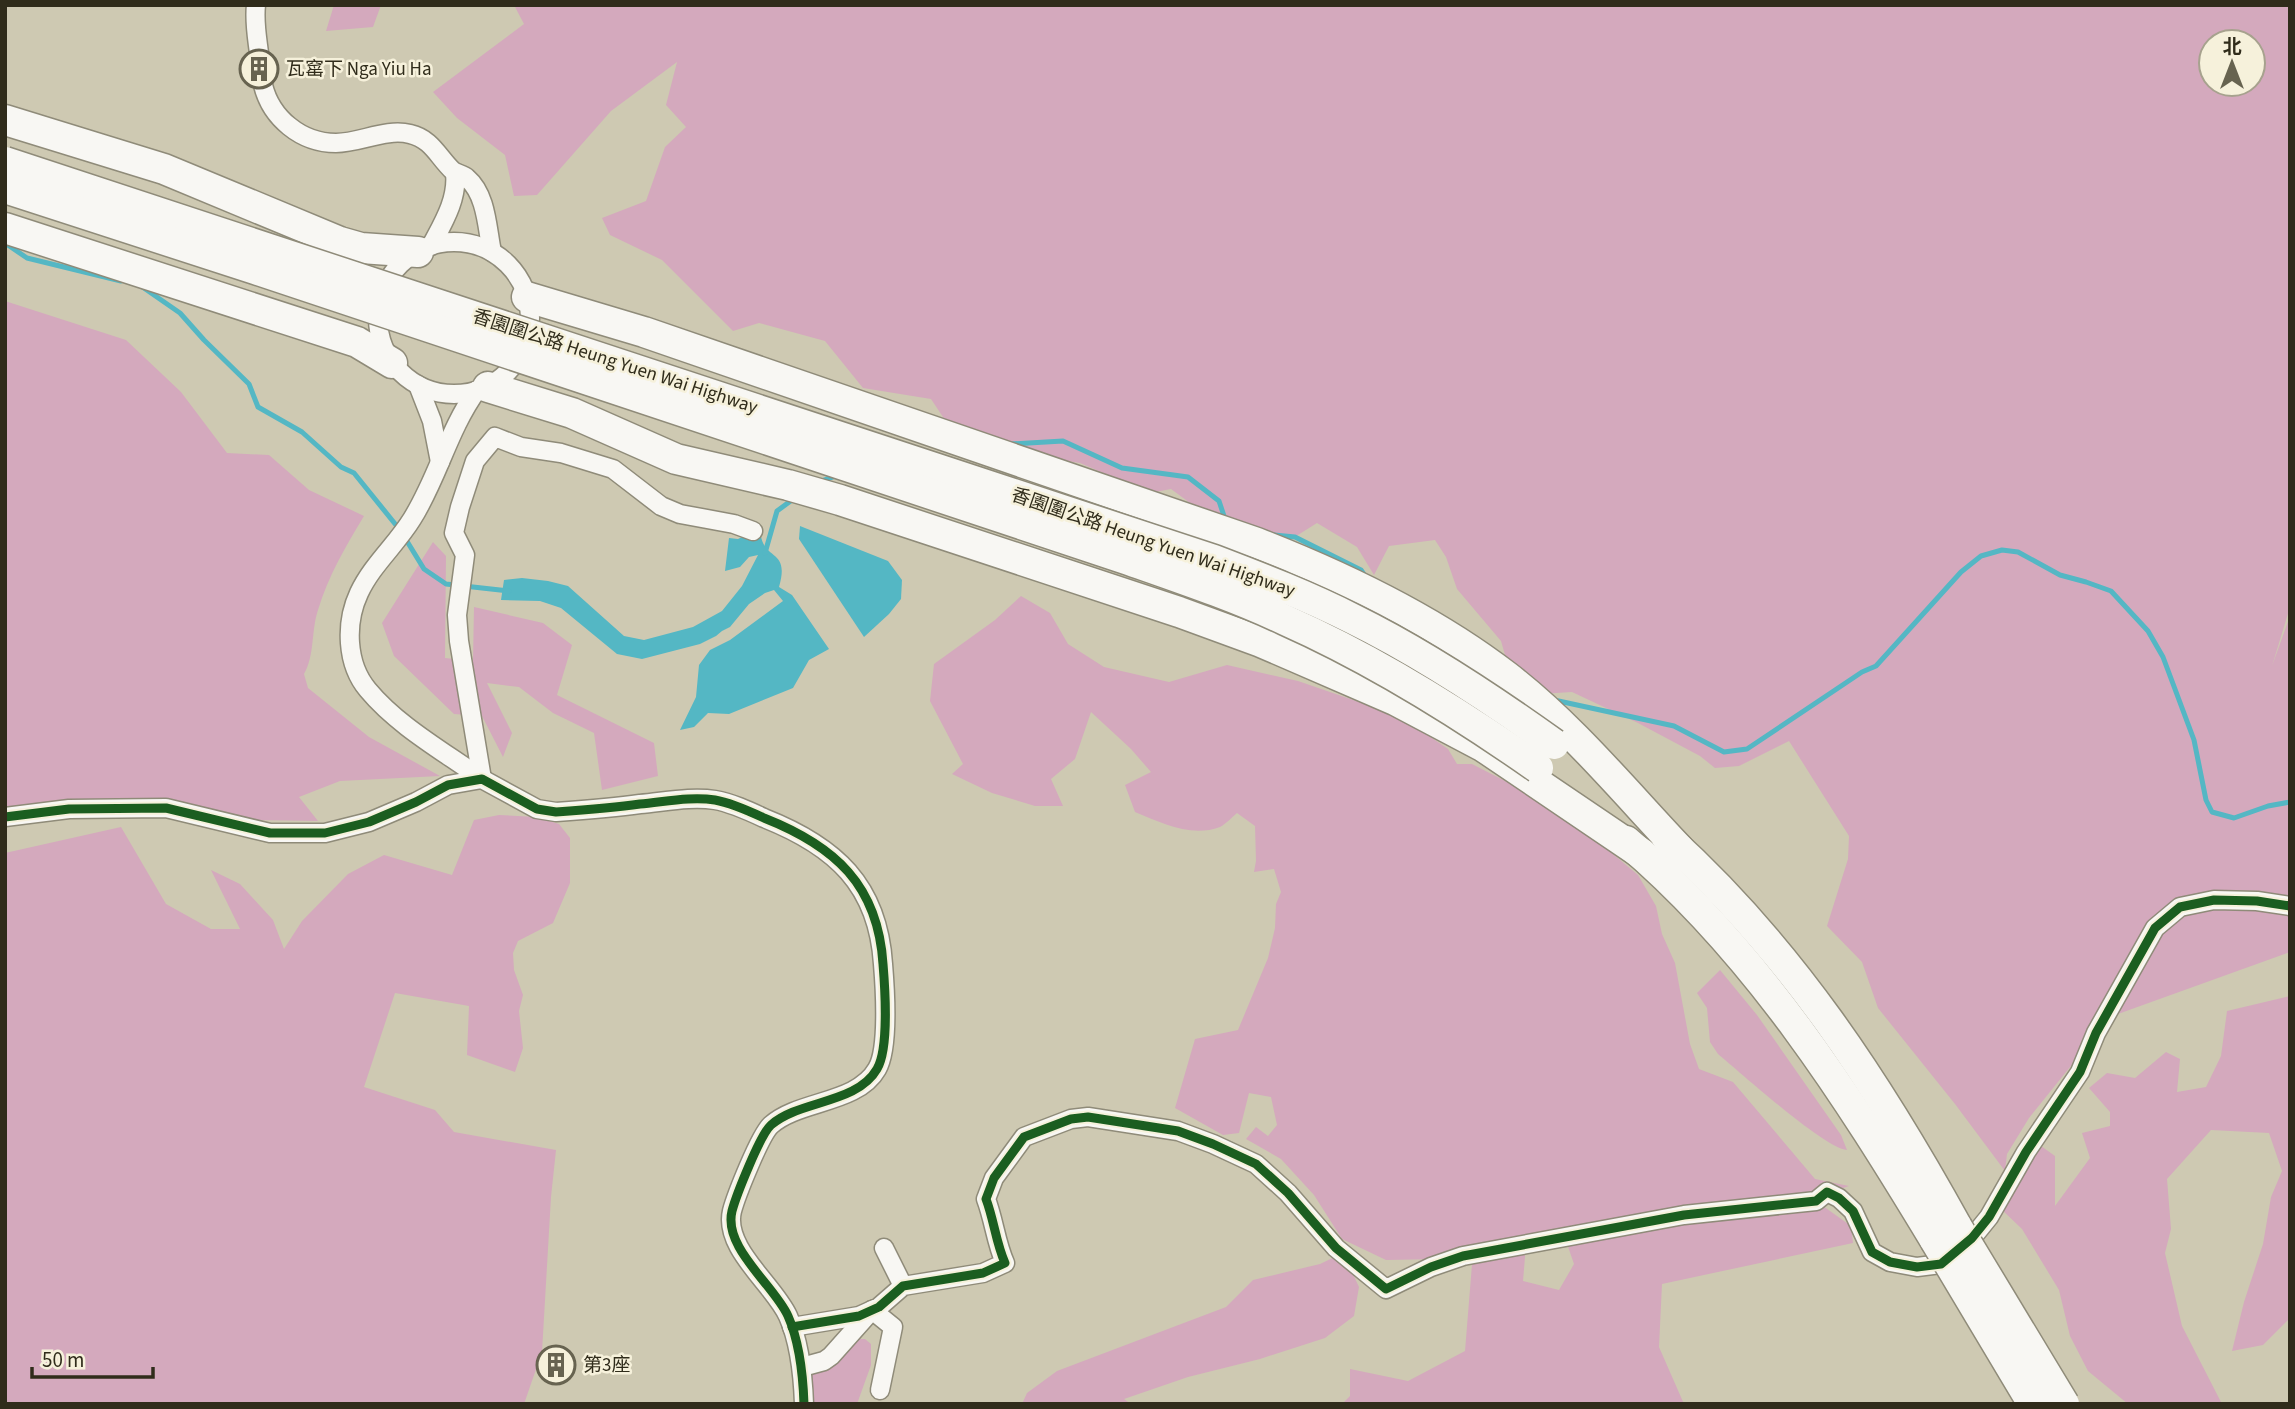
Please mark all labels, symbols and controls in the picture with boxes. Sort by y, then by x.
north arrow [2197,28,2267,98]
text: 北 [2222,34,2242,61]
building icon: 瓦窰下 Nga Yiu Ha [238,48,280,90]
place label: 瓦窰下 Nga Yiu Ha [286,56,432,83]
street label: 香園圍公路 Heung Yuen Wai Highway [469,303,761,421]
street label: 香園圍公路 Heung Yuen Wai Highway [1007,482,1299,604]
scale bar [32,1336,152,1380]
building icon: 第3座 [535,1344,577,1386]
text: 50 m [42,1345,84,1375]
place label: 第3座 [583,1352,630,1379]

